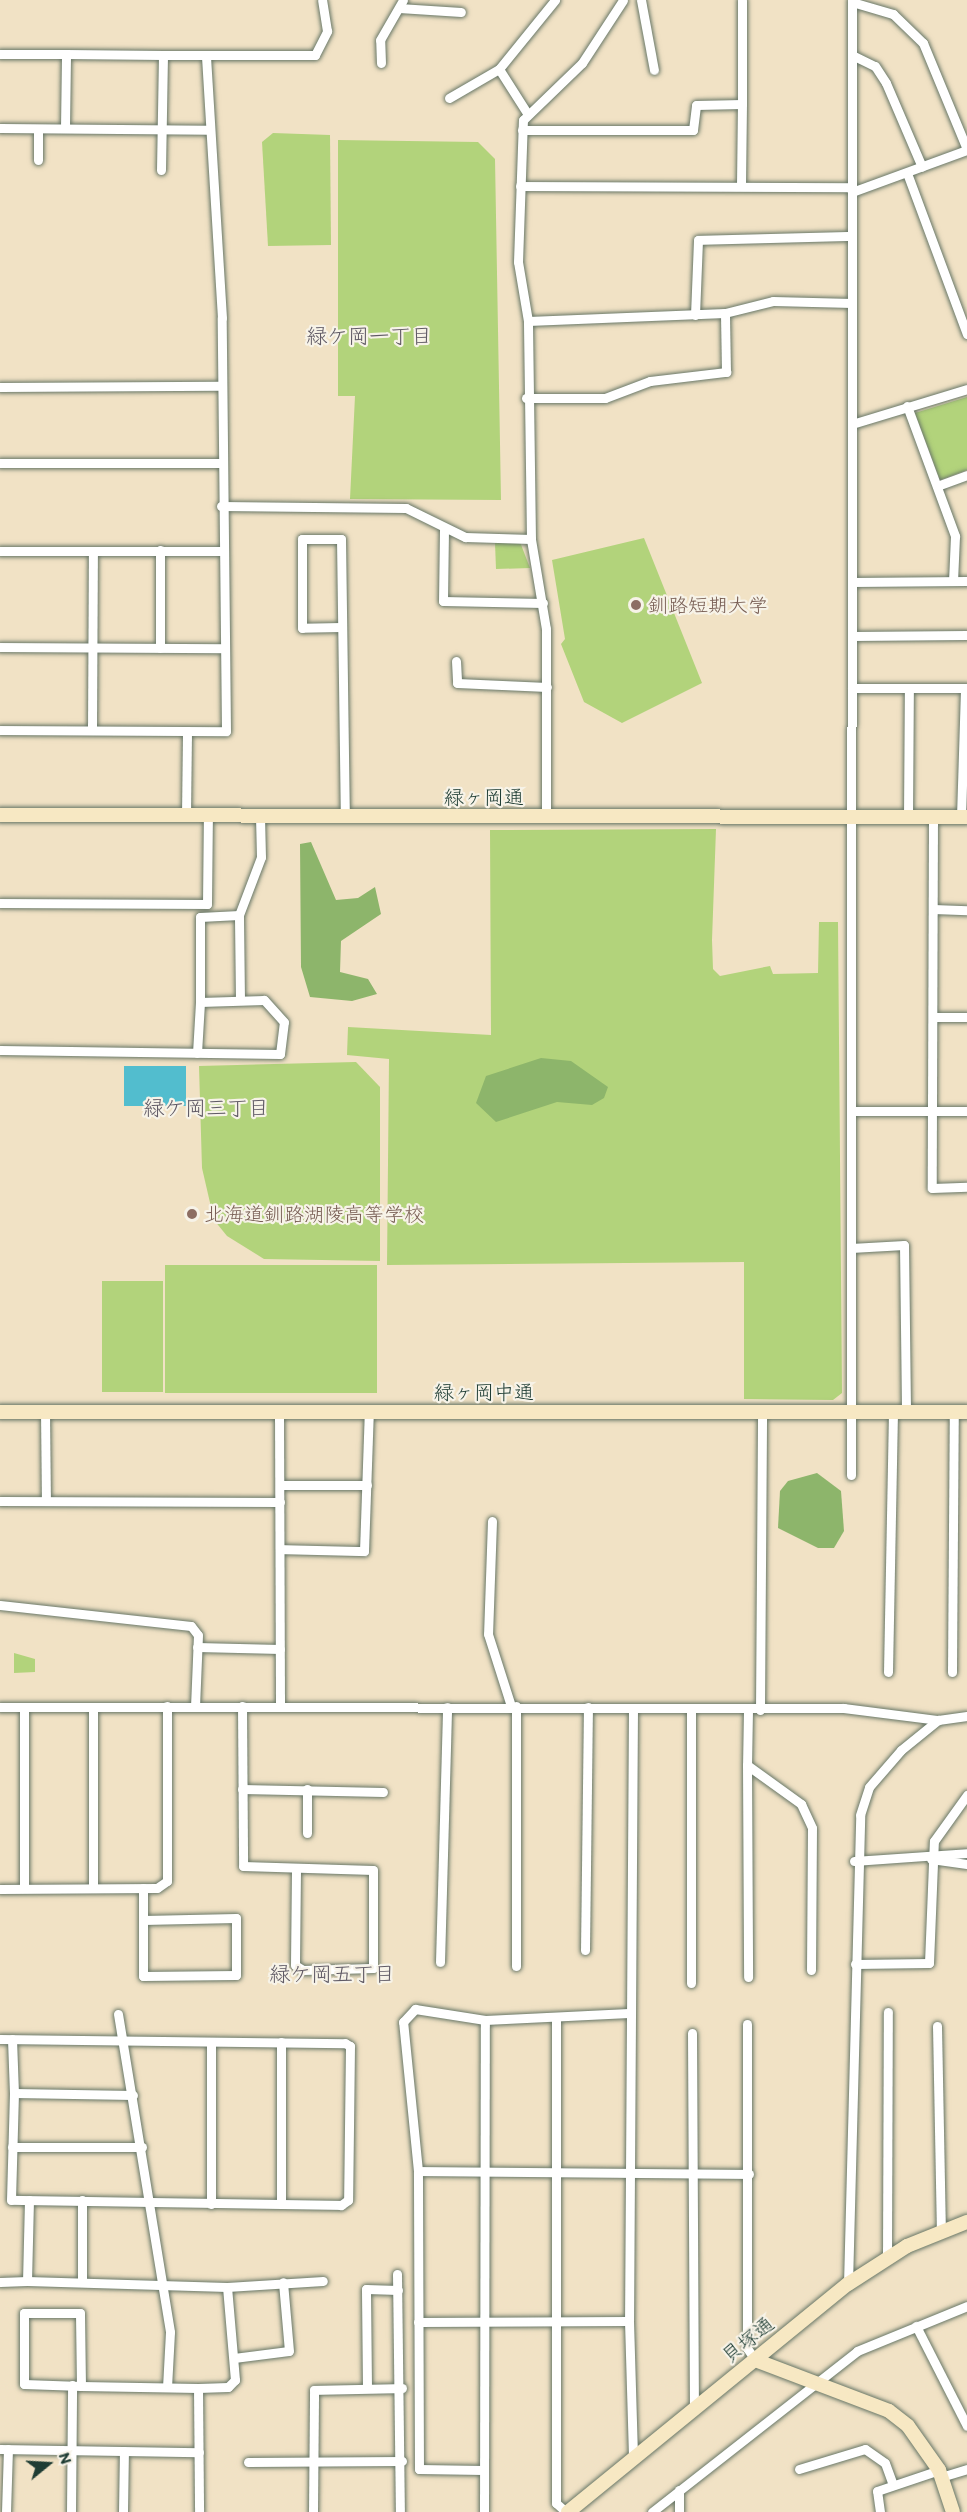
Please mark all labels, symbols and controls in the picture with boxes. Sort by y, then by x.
district label: 緑ケ岡一丁目 [306,323,432,349]
place label: 釧路短期大学 [648,593,768,617]
marker: 釧路短期大学 [629,598,643,612]
street label: 緑ヶ岡通 [444,785,524,809]
district label: 緑ケ岡三丁目 [143,1095,269,1121]
place label: 北海道釧路湖陵高等学校 [204,1202,424,1226]
marker: 北海道釧路湖陵高等学校 [185,1207,199,1221]
street label: 緑ヶ岡中通 [434,1380,534,1404]
district label: 緑ケ岡五丁目 [269,1961,395,1987]
street label: 貝塚通 [717,2312,779,2368]
north arrow [18,2434,78,2494]
text: N [55,2450,76,2466]

